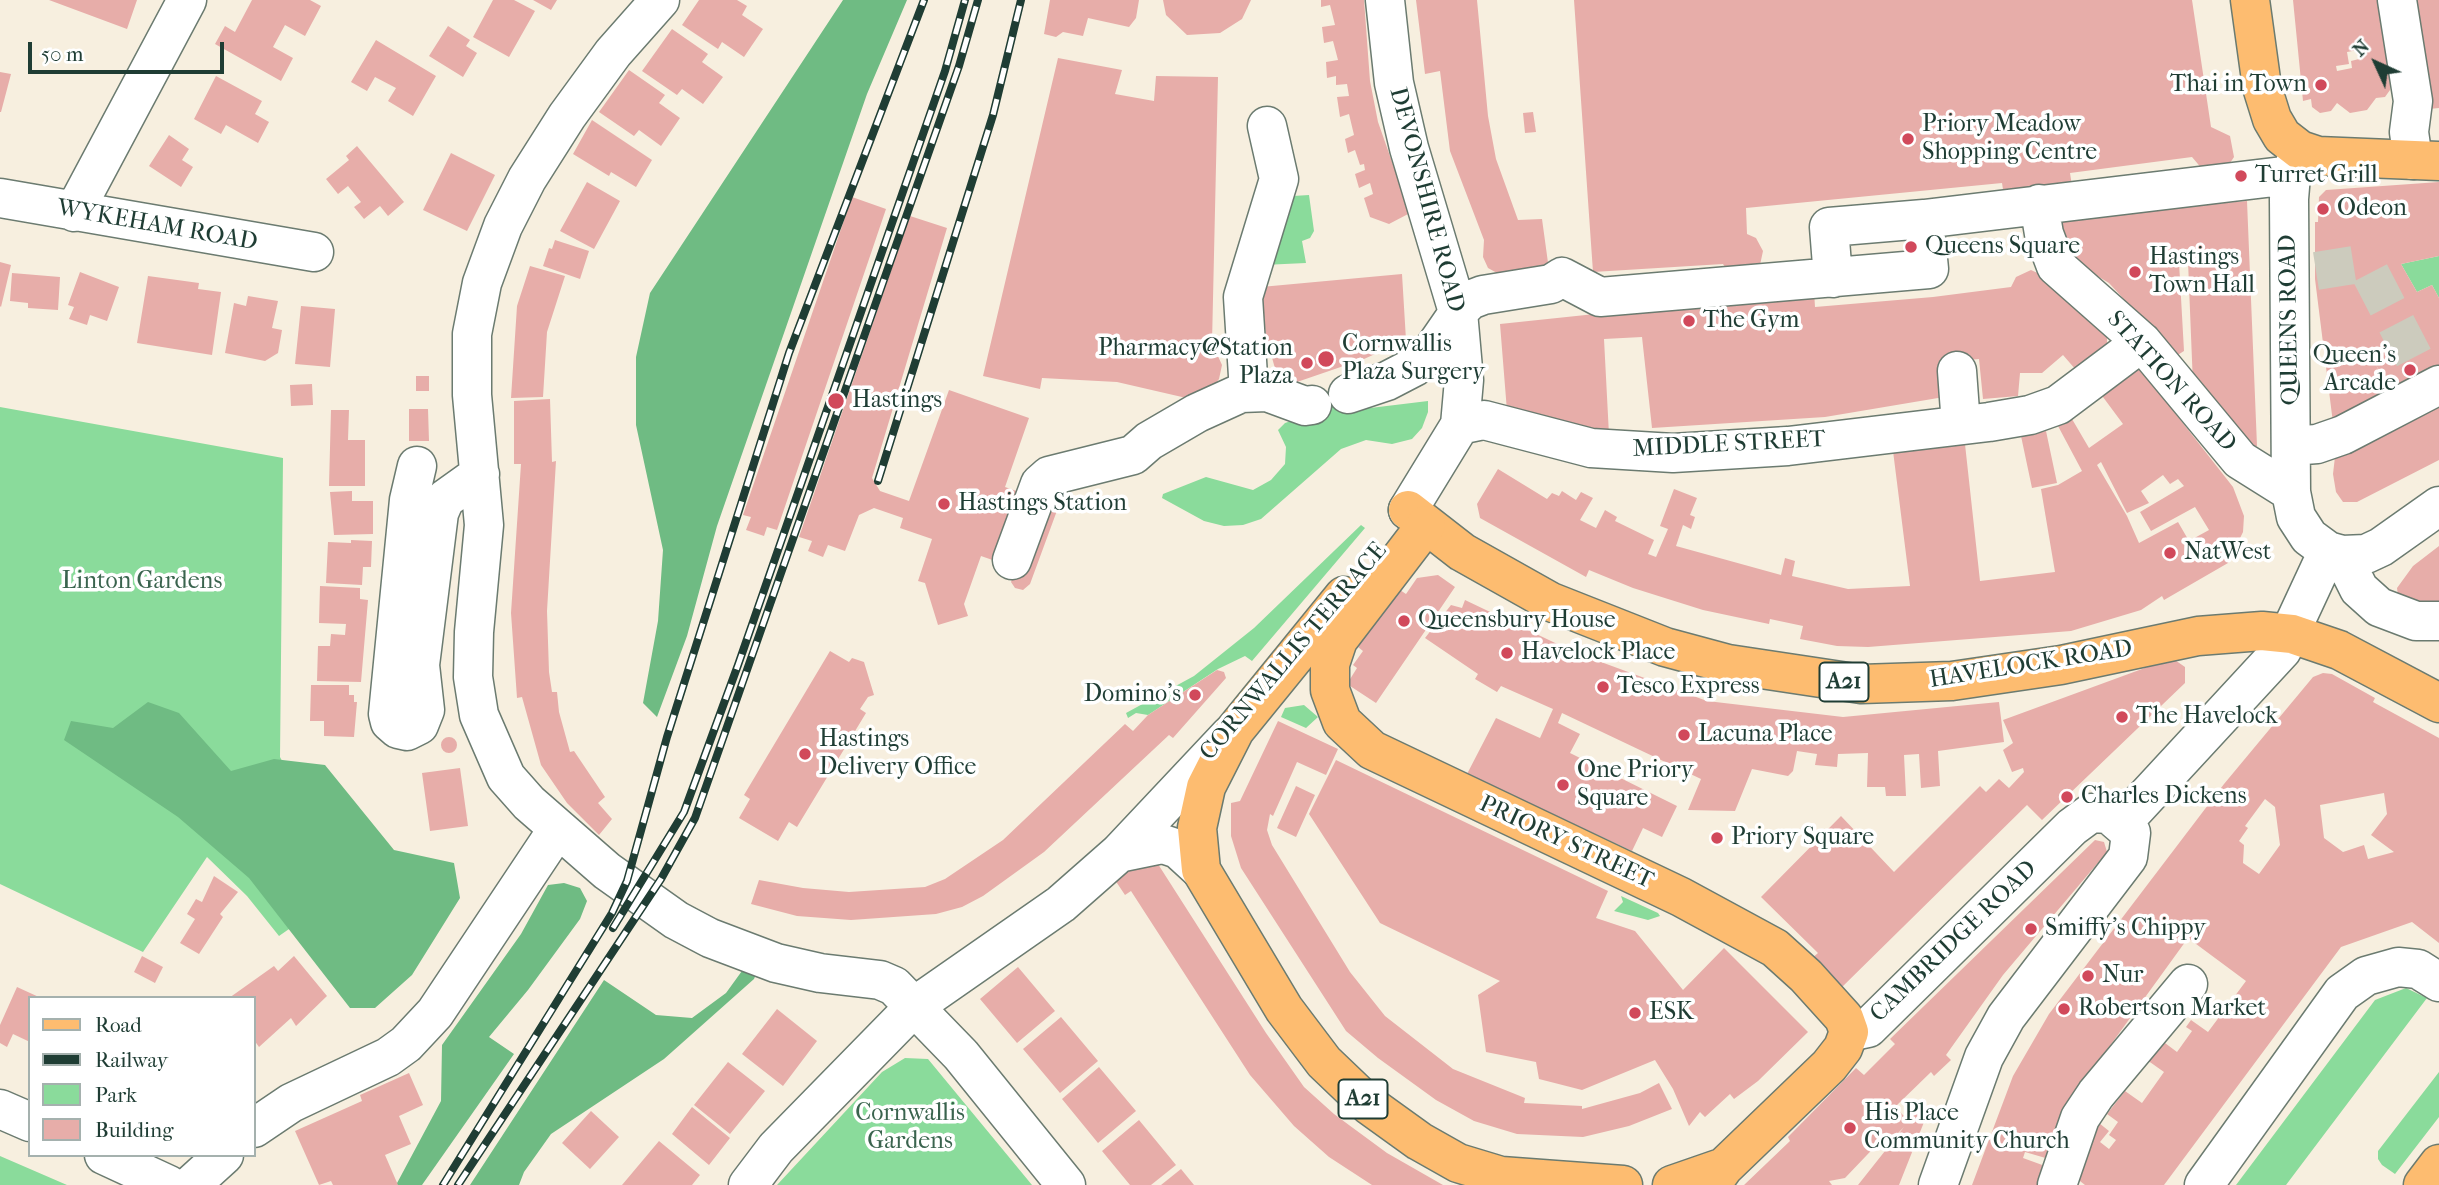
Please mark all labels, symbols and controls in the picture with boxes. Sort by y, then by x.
scale bar [32,28,228,72]
north arrow [2341,28,2411,98]
text: N [2348,35,2374,61]
text: 50 m [41,42,84,66]
place label: Thai in Town [2170,71,2307,99]
marker: Thai in Town [2313,77,2329,93]
street label: DEVONSHIRE ROAD [1382,84,1470,316]
place label: Priory Meadow Shopping Centre [1922,111,2097,167]
marker: Priory Meadow Shopping Centre [1900,131,1916,147]
place label: Turret Grill [2255,162,2378,190]
marker: Turret Grill [2233,168,2249,184]
street label: WYKEHAM ROAD [54,194,260,258]
place label: Odeon [2337,195,2407,223]
marker: Odeon [2315,201,2331,217]
place label: Queens Square [1925,233,2080,261]
street label: QUEENS ROAD [2274,234,2306,406]
marker: Queens Square [1903,239,1919,255]
place label: Hastings Town Hall [2149,244,2255,300]
marker: Hastings Town Hall [2127,264,2143,280]
street label: STATION ROAD [2100,306,2242,458]
place label: The Gym [1703,307,1800,335]
marker: The Gym [1681,313,1697,329]
place label: Cornwallis Plaza Surgery [1342,331,1485,387]
place label: Pharmacy@Station Plaza [1098,335,1293,391]
place label: Queen's Arcade [2313,342,2396,398]
marker: Cornwallis Plaza Surgery [1316,349,1336,369]
marker: Pharmacy@Station Plaza [1299,355,1315,371]
marker: Queen's Arcade [2402,362,2418,378]
place label: Hastings [852,387,942,415]
marker: Hastings [826,391,846,411]
street label: MIDDLE STREET [1632,426,1826,464]
place label: Hastings Station [958,490,1127,518]
marker: Hastings Station [936,496,952,512]
street label: CORNWALLIS TERRACE [1194,537,1394,767]
place label: NatWest [2184,539,2271,567]
marker: NatWest [2162,545,2178,561]
park label: Linton Gardens [62,568,222,596]
place label: Queensbury House [1418,607,1616,635]
marker: Queensbury House [1396,613,1412,629]
street label: HAVELOCK ROAD [1928,635,2134,695]
place label: Havelock Place [1521,639,1675,667]
marker: Havelock Place [1499,645,1515,661]
road number: A21 [1820,662,1868,702]
place label: Tesco Express [1617,673,1760,701]
marker: Tesco Express [1595,679,1611,695]
place label: Domino's [1084,681,1181,709]
marker: Domino's [1187,687,1203,703]
place label: The Havelock [2136,703,2278,731]
marker: The Havelock [2114,709,2130,725]
place label: Lacuna Place [1698,721,1833,749]
place label: Hastings Delivery Office [819,726,976,782]
marker: Lacuna Place [1676,727,1692,743]
marker: Hastings Delivery Office [797,746,813,762]
place label: One Priory Square [1577,757,1693,813]
marker: One Priory Square [1555,777,1571,793]
place label: Charles Dickens [2081,783,2247,811]
marker: Charles Dickens [2059,789,2075,805]
street label: PRIORY STREET [1474,790,1658,896]
place label: Priory Square [1731,824,1874,852]
marker: Priory Square [1709,830,1725,846]
street label: CAMBRIDGE ROAD [1865,855,2043,1029]
place label: Smiffy's Chippy [2045,915,2206,943]
marker: Smiffy's Chippy [2023,921,2039,937]
place label: Nur [2102,962,2144,990]
marker: Nur [2080,968,2096,984]
place label: Robertson Market [2078,995,2266,1023]
legend [28,996,256,1157]
place label: ESK [1649,999,1693,1027]
marker: Robertson Market [2056,1001,2072,1017]
marker: ESK [1627,1005,1643,1021]
text: Road [95,1013,142,1037]
text: Railway [95,1048,168,1072]
road number: A21 [1338,1080,1388,1118]
text: Park [95,1083,137,1107]
park label: Cornwallis Gardens [855,1100,965,1156]
place label: His Place Community Church [1864,1100,2070,1156]
text: Building [95,1118,173,1142]
marker: His Place Community Church [1842,1120,1858,1136]

